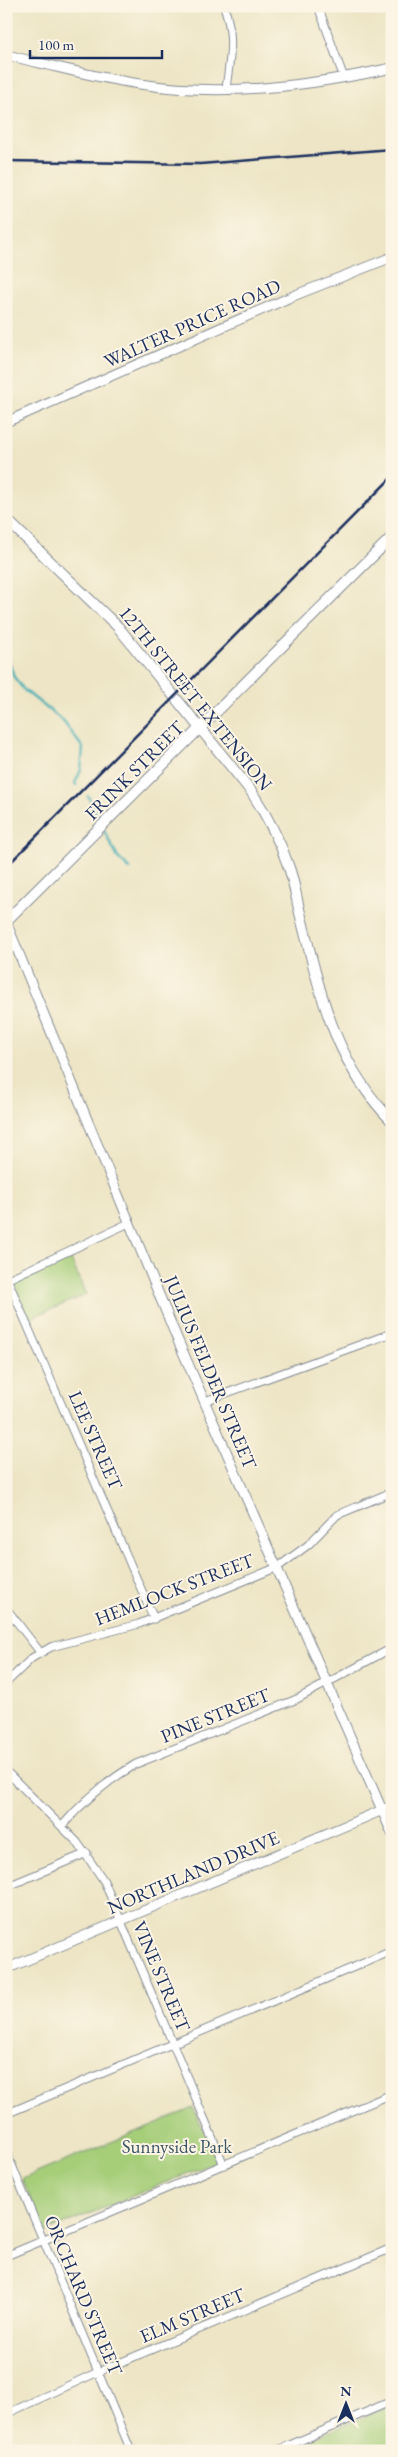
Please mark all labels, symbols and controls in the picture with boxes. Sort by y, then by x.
scale bar [30,28,162,60]
text: 100 m [38,35,75,54]
street label: WALTER PRICE ROAD [100,273,285,374]
street label: 12TH STREET EXTENSION [113,601,278,796]
street label: FRINK STREET [79,715,190,825]
street label: JULIUS FELDER STREET [158,1270,263,1473]
street label: LEE STREET [63,1387,129,1494]
street label: HEMLOCK STREET [91,1548,257,1631]
street label: PINE STREET [157,1682,274,1749]
street label: NORTHLAND DRIVE [103,1825,283,1920]
street label: VINE STREET [127,1917,196,2036]
park label: Sunnyside Park [122,2134,233,2159]
street label: ORCHARD STREET [39,2212,129,2379]
street label: ELM STREET [136,2282,249,2349]
north arrow [320,2380,370,2430]
text: N [340,2382,352,2400]

